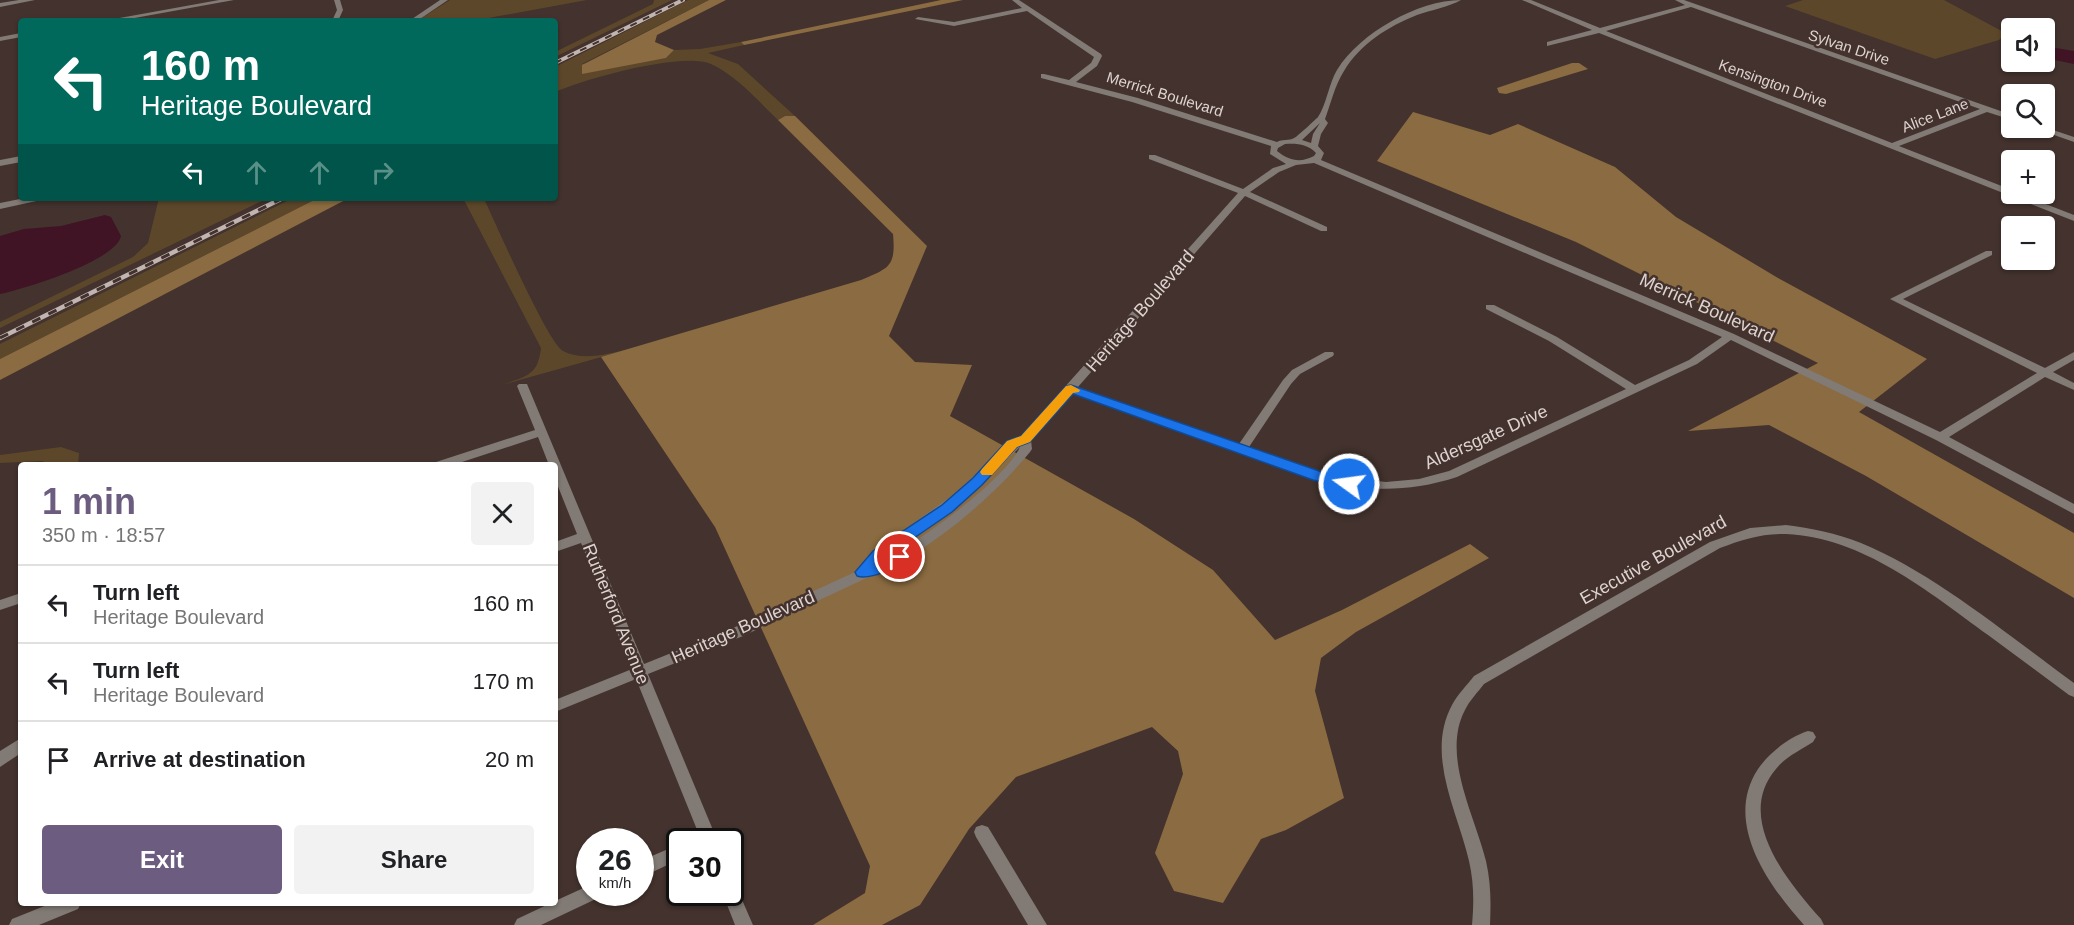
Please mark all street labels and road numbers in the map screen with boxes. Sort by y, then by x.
street label: Sylvan Drive [1806,26,1892,68]
street label: Kensington Drive [1716,55,1830,111]
street label: Merrick Boulevard [1105,68,1225,120]
street label: Alice Lane [1899,95,1971,135]
street label: Heritage Boulevard [1082,246,1198,376]
street label: Merrick Boulevard [1637,269,1777,347]
street label: Aldersgate Drive [1421,401,1551,473]
street label: Executive Boulevard [1576,511,1730,609]
street label: Rutherford Avenue [579,541,653,687]
street label: Heritage Boulevard [669,587,817,667]

